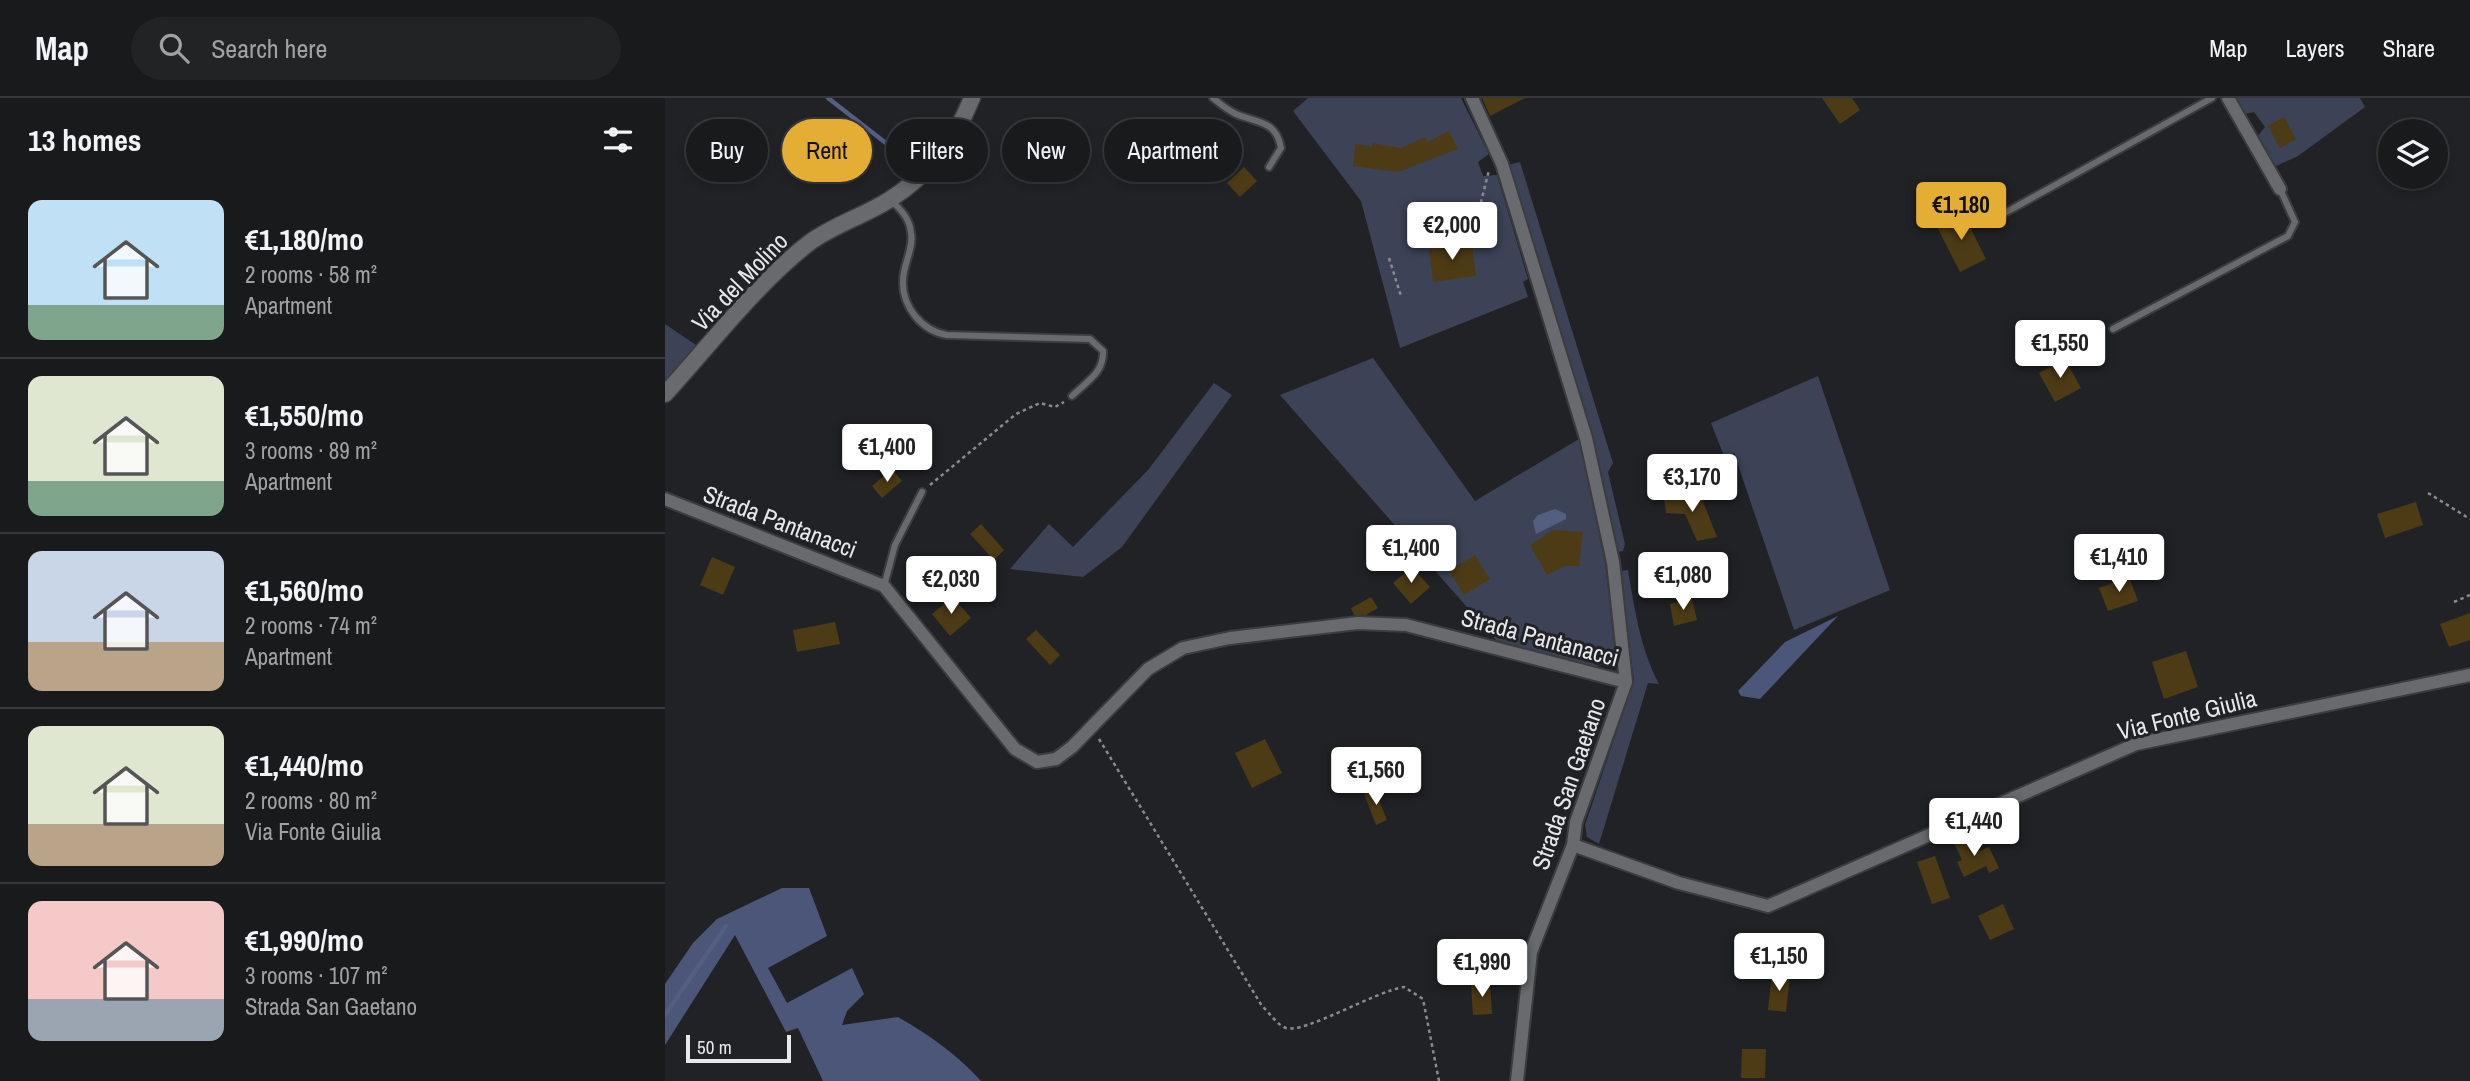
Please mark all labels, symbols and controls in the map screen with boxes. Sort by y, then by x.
search box [131,17,621,80]
text: Map [35,26,89,70]
icon: search [155,29,193,67]
text: Search here [211,31,327,66]
text: Map [2209,32,2247,64]
text: Layers [2285,32,2344,64]
text: Share [2382,32,2435,64]
chip: Buy [686,119,768,182]
chip: Rent [782,119,872,182]
chip: Filters [886,119,988,182]
chip: New [1002,119,1090,182]
chip: Apartment [1104,119,1242,182]
map controls [2378,119,2448,189]
button: layers [2378,119,2448,189]
text: 13 homes [28,120,142,160]
icon: filters [599,121,637,159]
pin: €1,180 [1904,183,2018,242]
text: €1,180 [1932,189,1990,220]
pin: €2,000 [1395,202,1509,262]
text: €2,000 [1423,209,1481,240]
text: €1,180/mo [245,219,364,259]
street label: Via del Molino [684,225,794,338]
icon: home [84,228,168,312]
text: 2 rooms · 58 m² [245,259,377,290]
text: Apartment [245,290,332,321]
pin: €1,550 [2003,320,2117,380]
text: €1,550 [2031,327,2089,358]
text: €1,550/mo [245,395,364,435]
icon: home [84,404,168,488]
pin: €1,400 [830,424,944,484]
text: €1,400 [858,431,916,462]
text: 3 rooms · 89 m² [245,435,377,466]
pin: €3,170 [1635,454,1749,514]
text: €3,170 [1663,461,1721,492]
text: Apartment [245,466,332,497]
street label: Strada Pantanacci [699,477,862,565]
pin: €1,400 [1354,526,1468,585]
text: €1,400 [1382,532,1440,563]
pin: €1,410 [2062,534,2176,594]
text: €1,410 [2090,541,2148,572]
pin: €1,080 [1626,552,1740,612]
pin: €2,030 [894,556,1008,616]
text: €1,080 [1654,559,1712,590]
text: €2,030 [922,563,980,594]
text: €1,560/mo [245,570,364,610]
icon: home [84,579,168,663]
street label: Strada Pantanacci [1458,601,1623,673]
text: 2 rooms · 74 m² [245,610,377,641]
text: Apartment [245,641,332,672]
street label: Via Fonte Giulia [2114,681,2260,747]
street label: Strada San Gaetano [1524,694,1612,874]
text: €1,440/mo [245,745,364,785]
pin: €1,560 [1319,748,1433,807]
icon: home [84,754,168,838]
text: €1,560 [1347,754,1405,785]
text: 2 rooms · 80 m² [245,785,377,816]
pin: €1,440 [1917,798,2031,858]
text: €1,440 [1945,805,2003,836]
text: Via Fonte Giulia [245,816,381,847]
text: €1,990/mo [245,920,364,960]
icon: home [84,929,168,1013]
pin: €1,150 [1722,934,1836,993]
pin: €1,990 [1425,940,1539,999]
text: €1,150 [1750,940,1808,971]
text: €1,990 [1453,946,1511,977]
text: 3 rooms · 107 m² [245,960,388,991]
text: Strada San Gaetano [245,991,417,1022]
scale bar [686,1032,791,1064]
text: 50 m [697,1034,732,1060]

